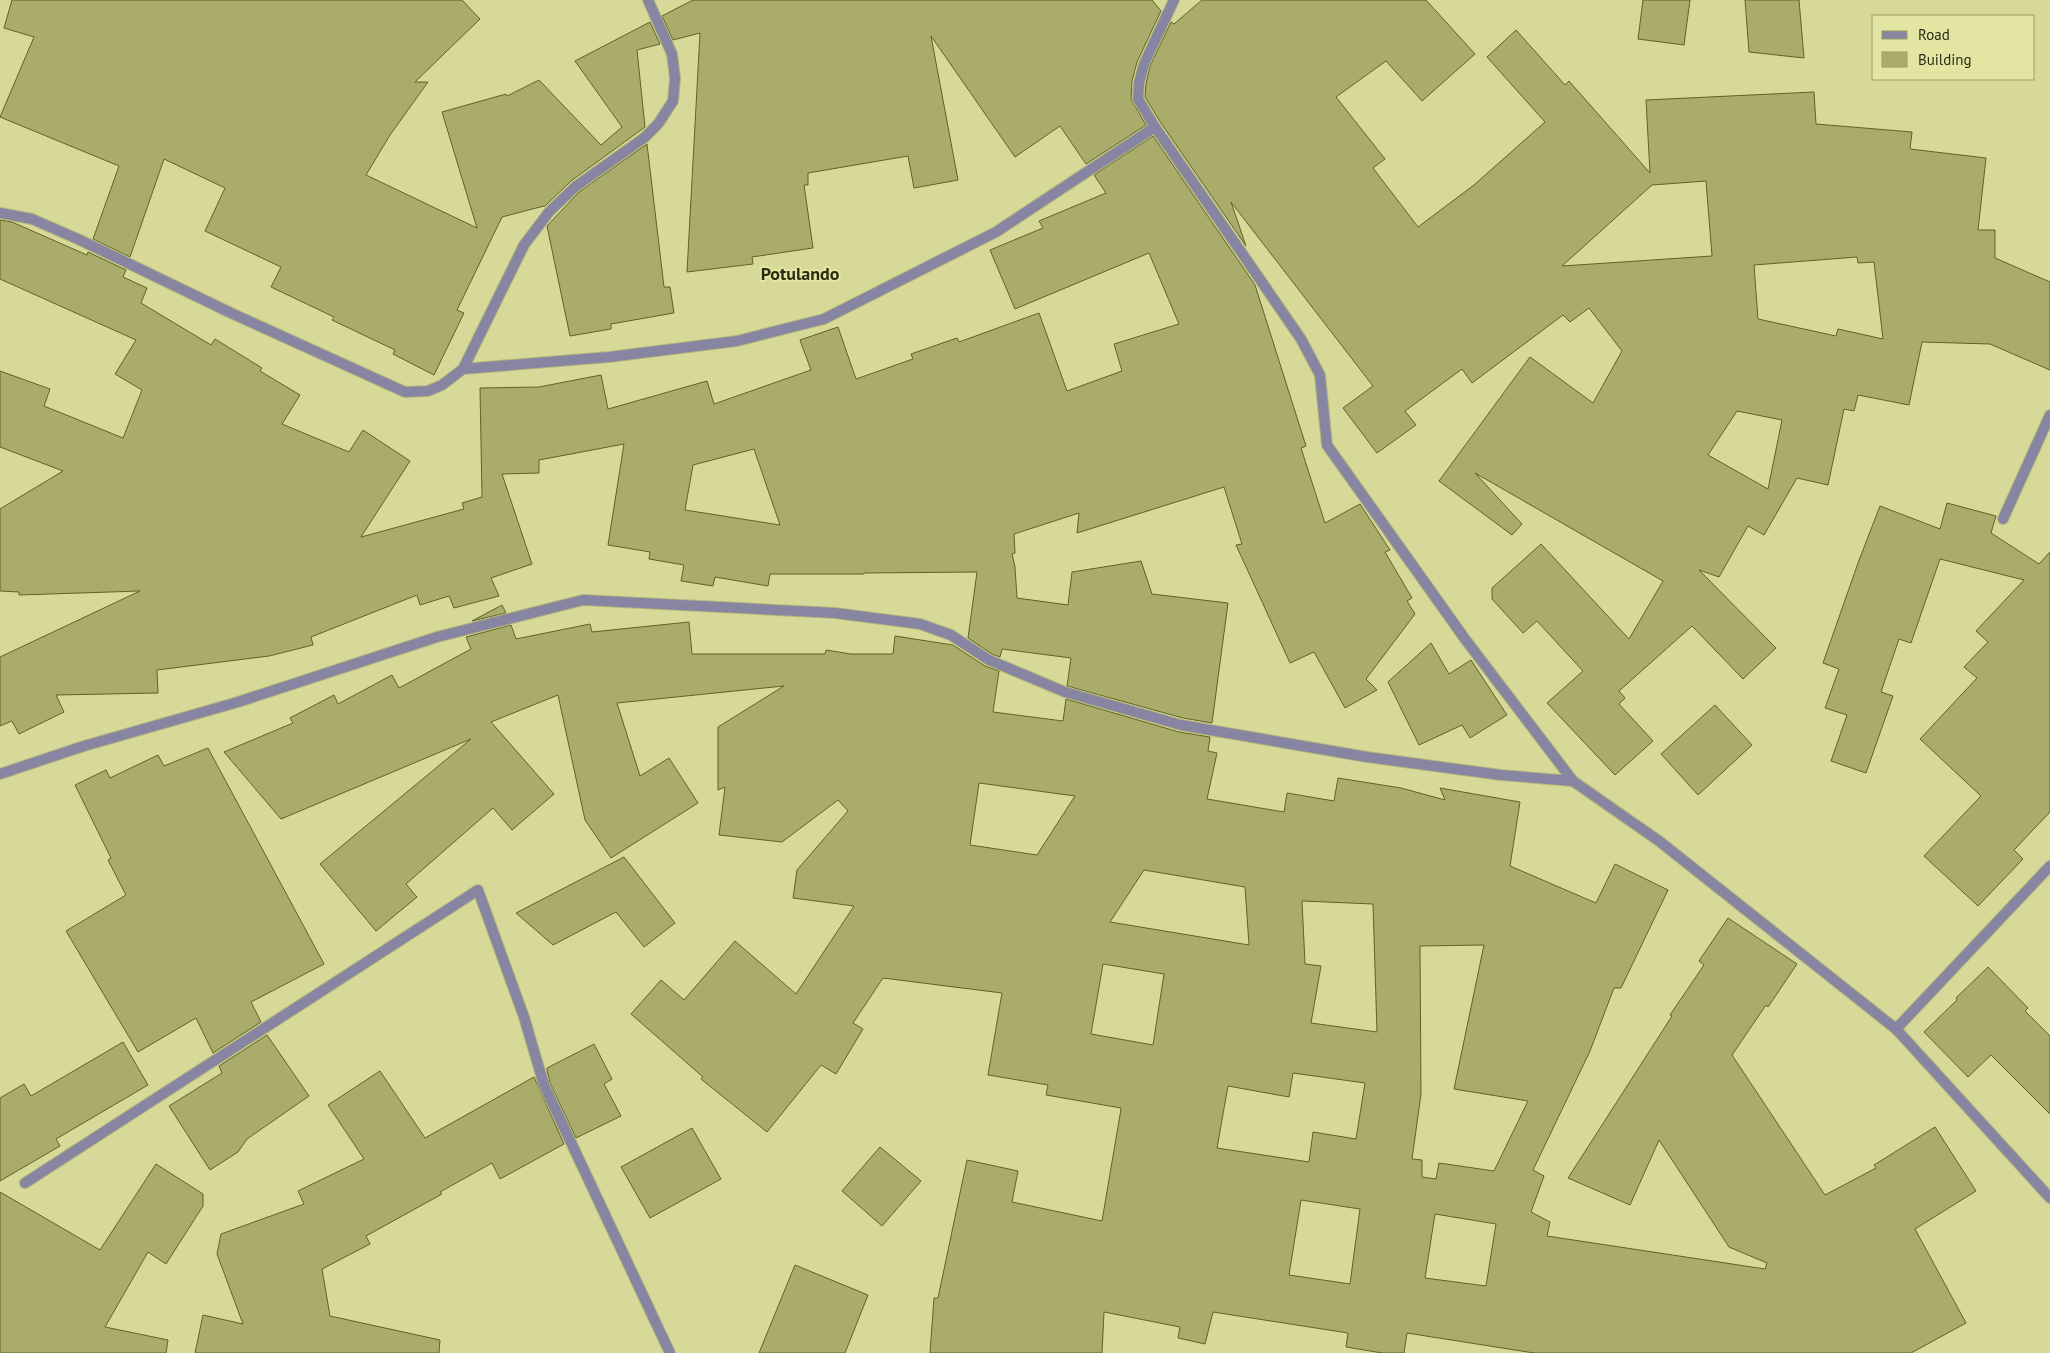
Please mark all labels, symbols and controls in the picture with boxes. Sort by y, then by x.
legend [1872,15,2035,80]
text: Road [1918,25,1950,44]
text: Building [1918,50,1972,69]
district label: Potulando [761,262,840,285]

